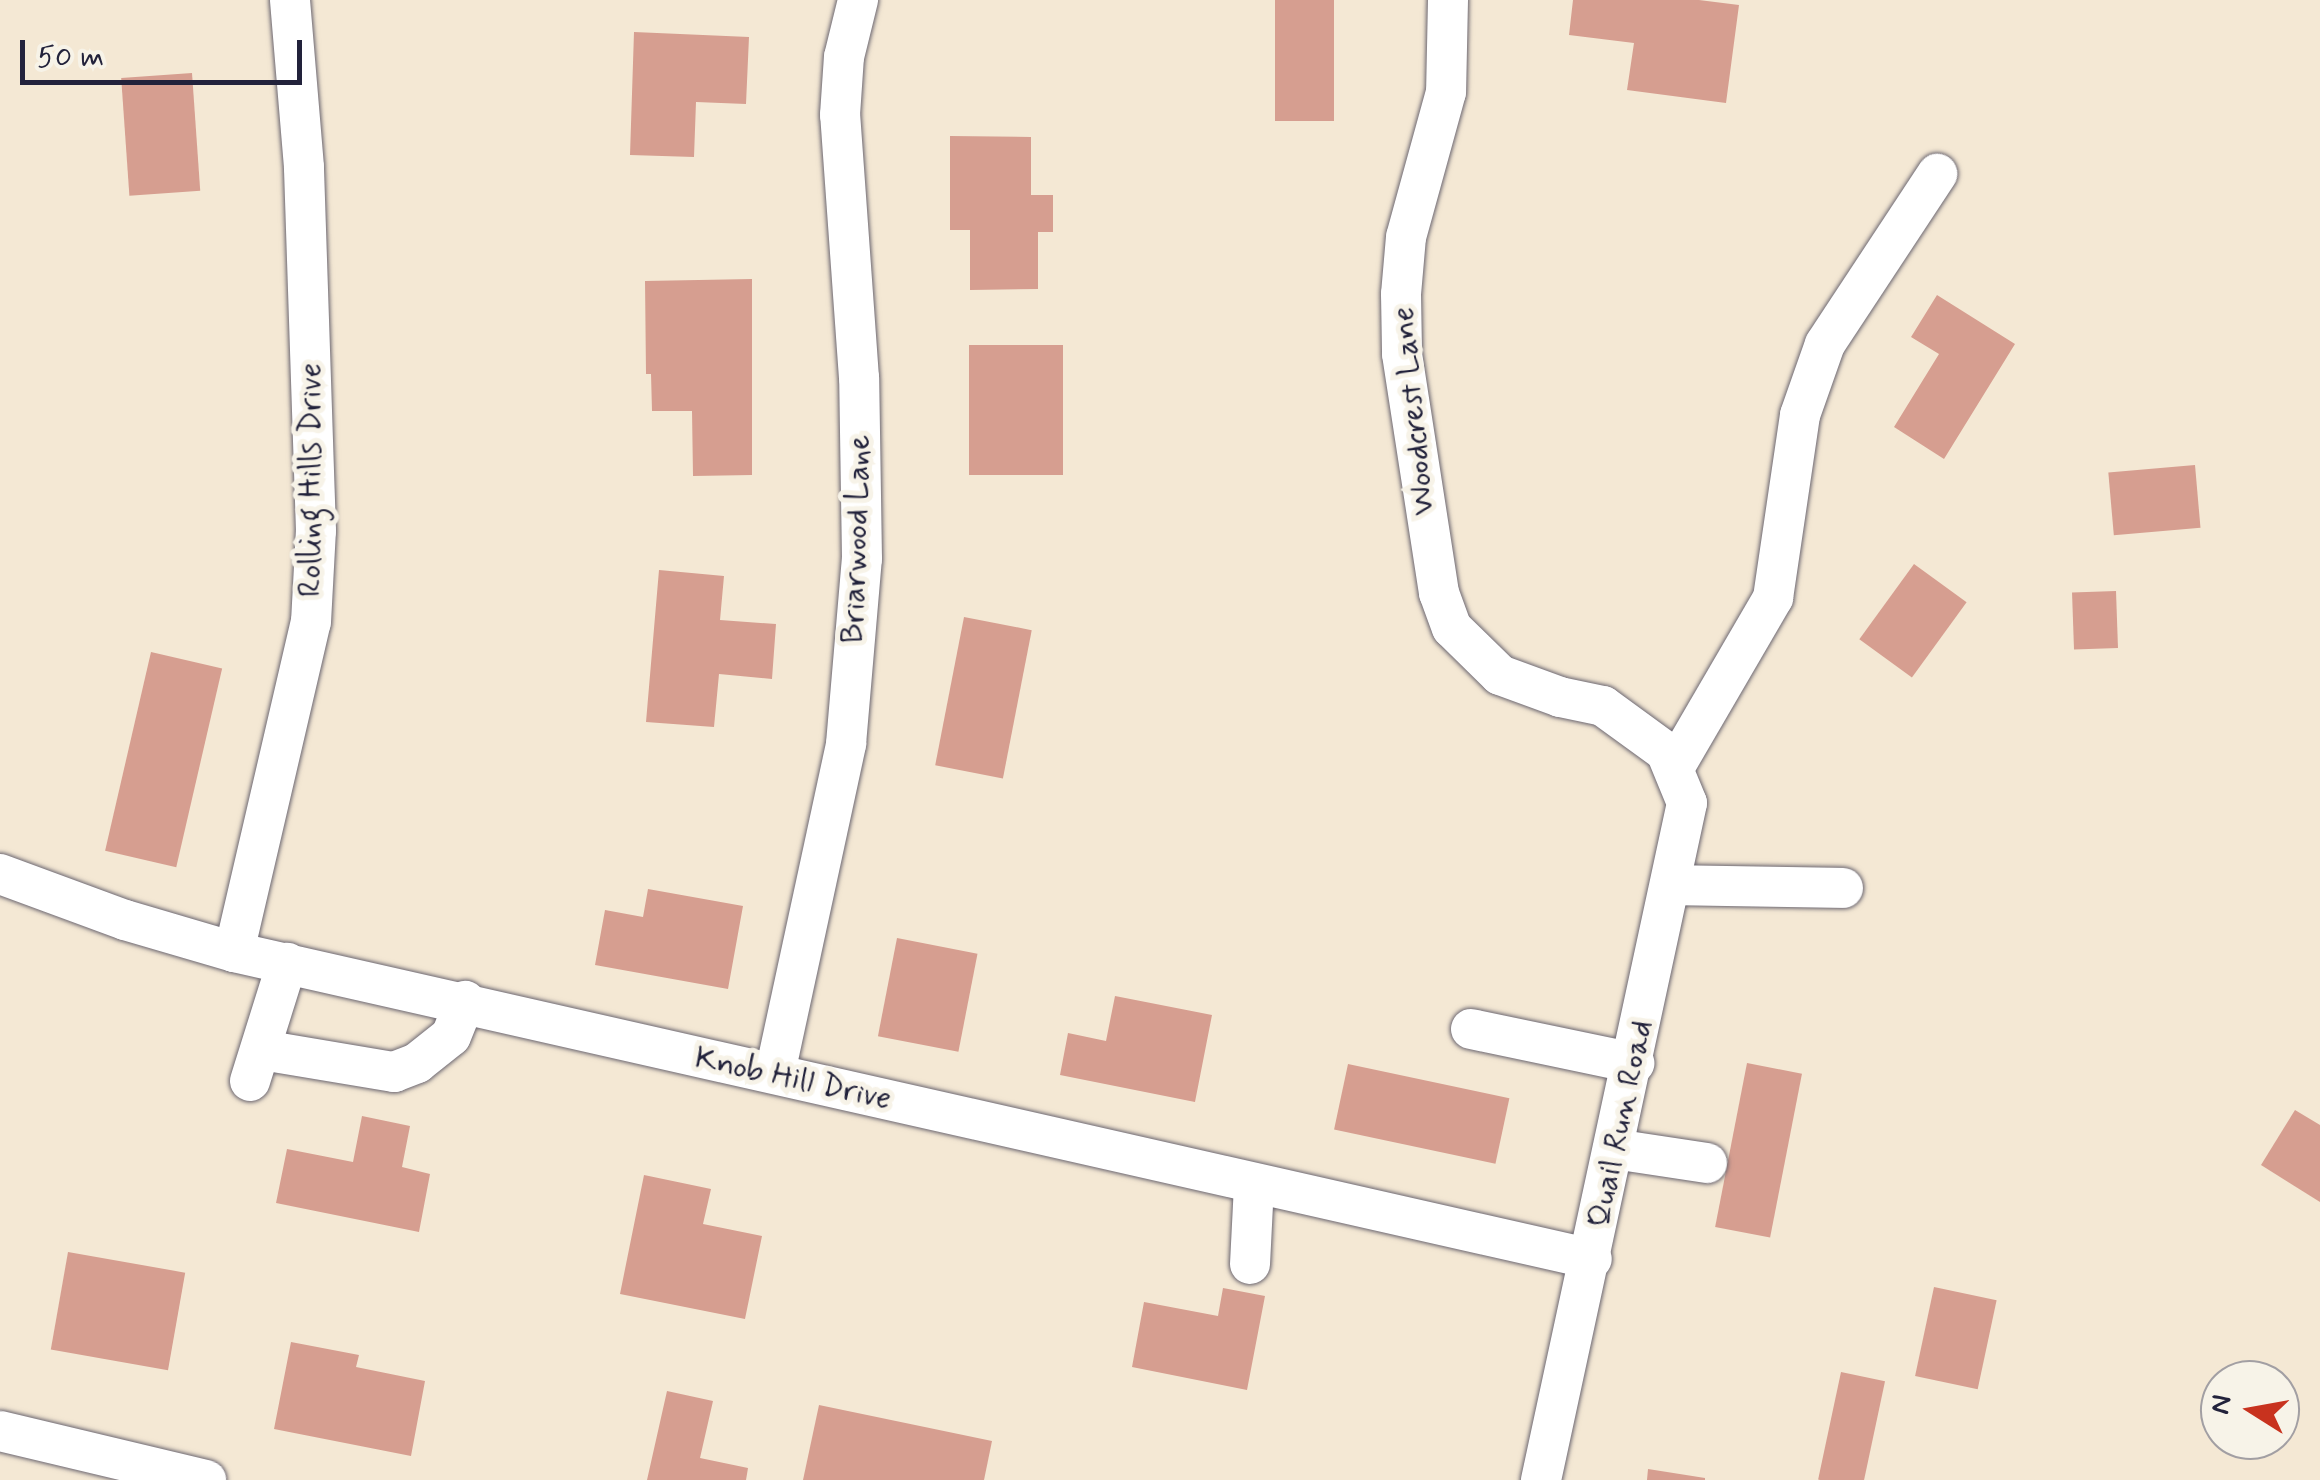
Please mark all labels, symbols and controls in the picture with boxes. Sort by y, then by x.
scale bar [25,20,308,82]
text: 50 m [37,38,104,77]
street label: Woodcrest Lane [1384,305,1444,517]
street label: Rolling Hills Drive [292,363,330,597]
street label: Briarwood Lane [834,432,880,646]
street label: Quail Run Road [1581,1021,1661,1227]
street label: Knob Hill Drive [691,1039,895,1119]
north arrow [2200,1360,2300,1460]
text: N [2202,1392,2242,1417]

